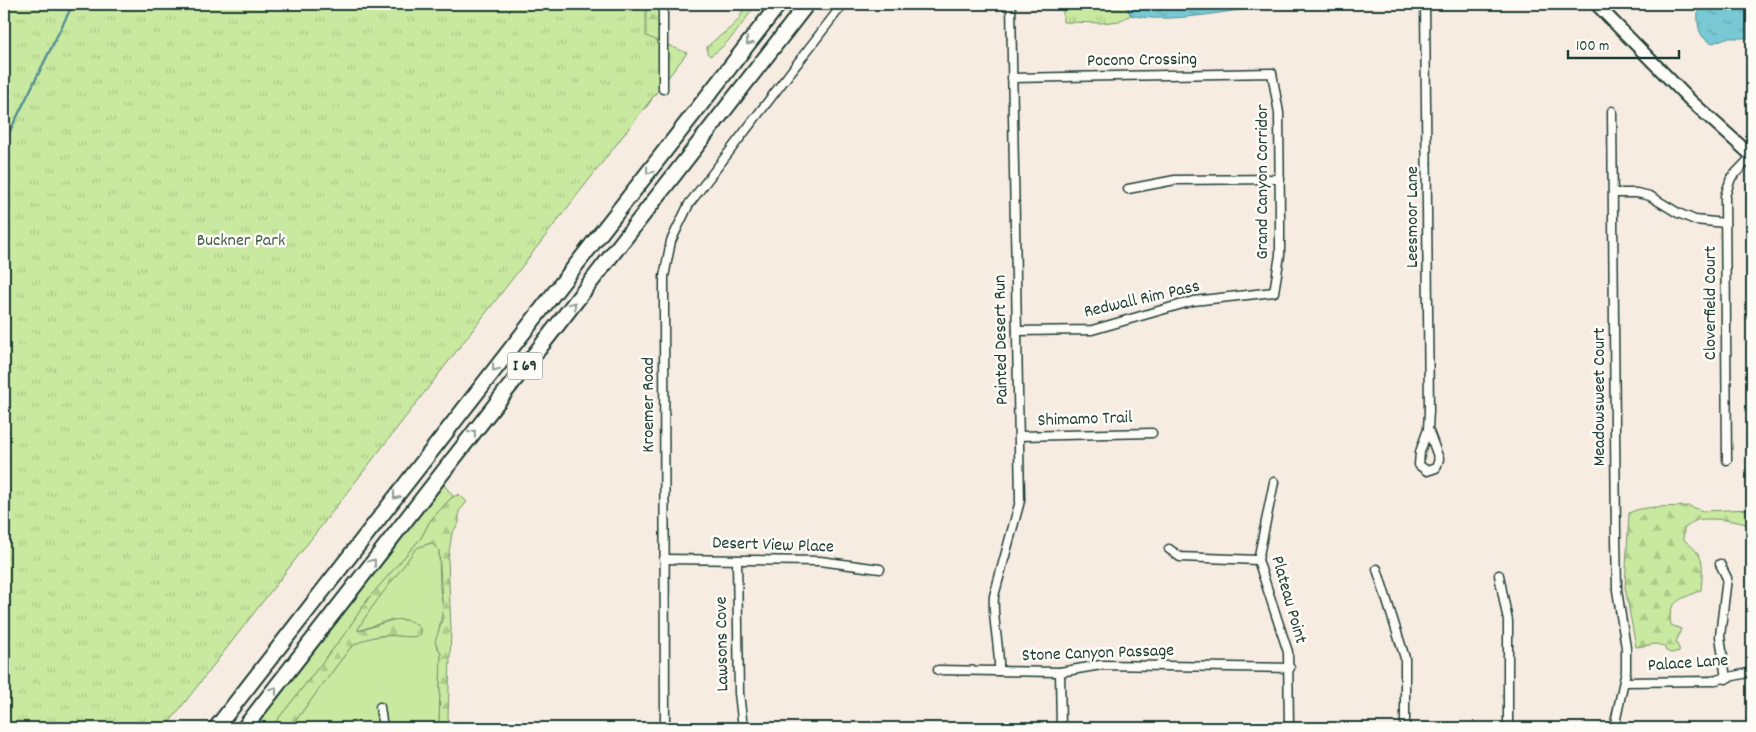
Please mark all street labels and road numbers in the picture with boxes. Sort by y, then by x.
street label: Pocono Crossing [1087,48,1197,74]
street label: Grand Canyon Corridor [1251,104,1276,260]
street label: Leesmoor Lane [1401,166,1426,268]
street label: Cloverfield Court [1699,245,1724,360]
street label: Painted Desert Run [988,275,1016,405]
street label: Redwall Rim Pass [1082,275,1202,325]
street label: Meadowsweet Court [1588,327,1613,466]
road number: I 69 [508,352,542,380]
street label: Kroemer Road [637,357,662,453]
street label: Shimamo Trail [1037,406,1133,434]
street label: Desert View Place [712,531,834,561]
street label: Plateau Point [1264,553,1313,647]
street label: Lawsons Cove [710,596,736,692]
street label: Stone Canyon Passage [1021,639,1175,669]
street label: Palace Lane [1647,649,1729,679]

